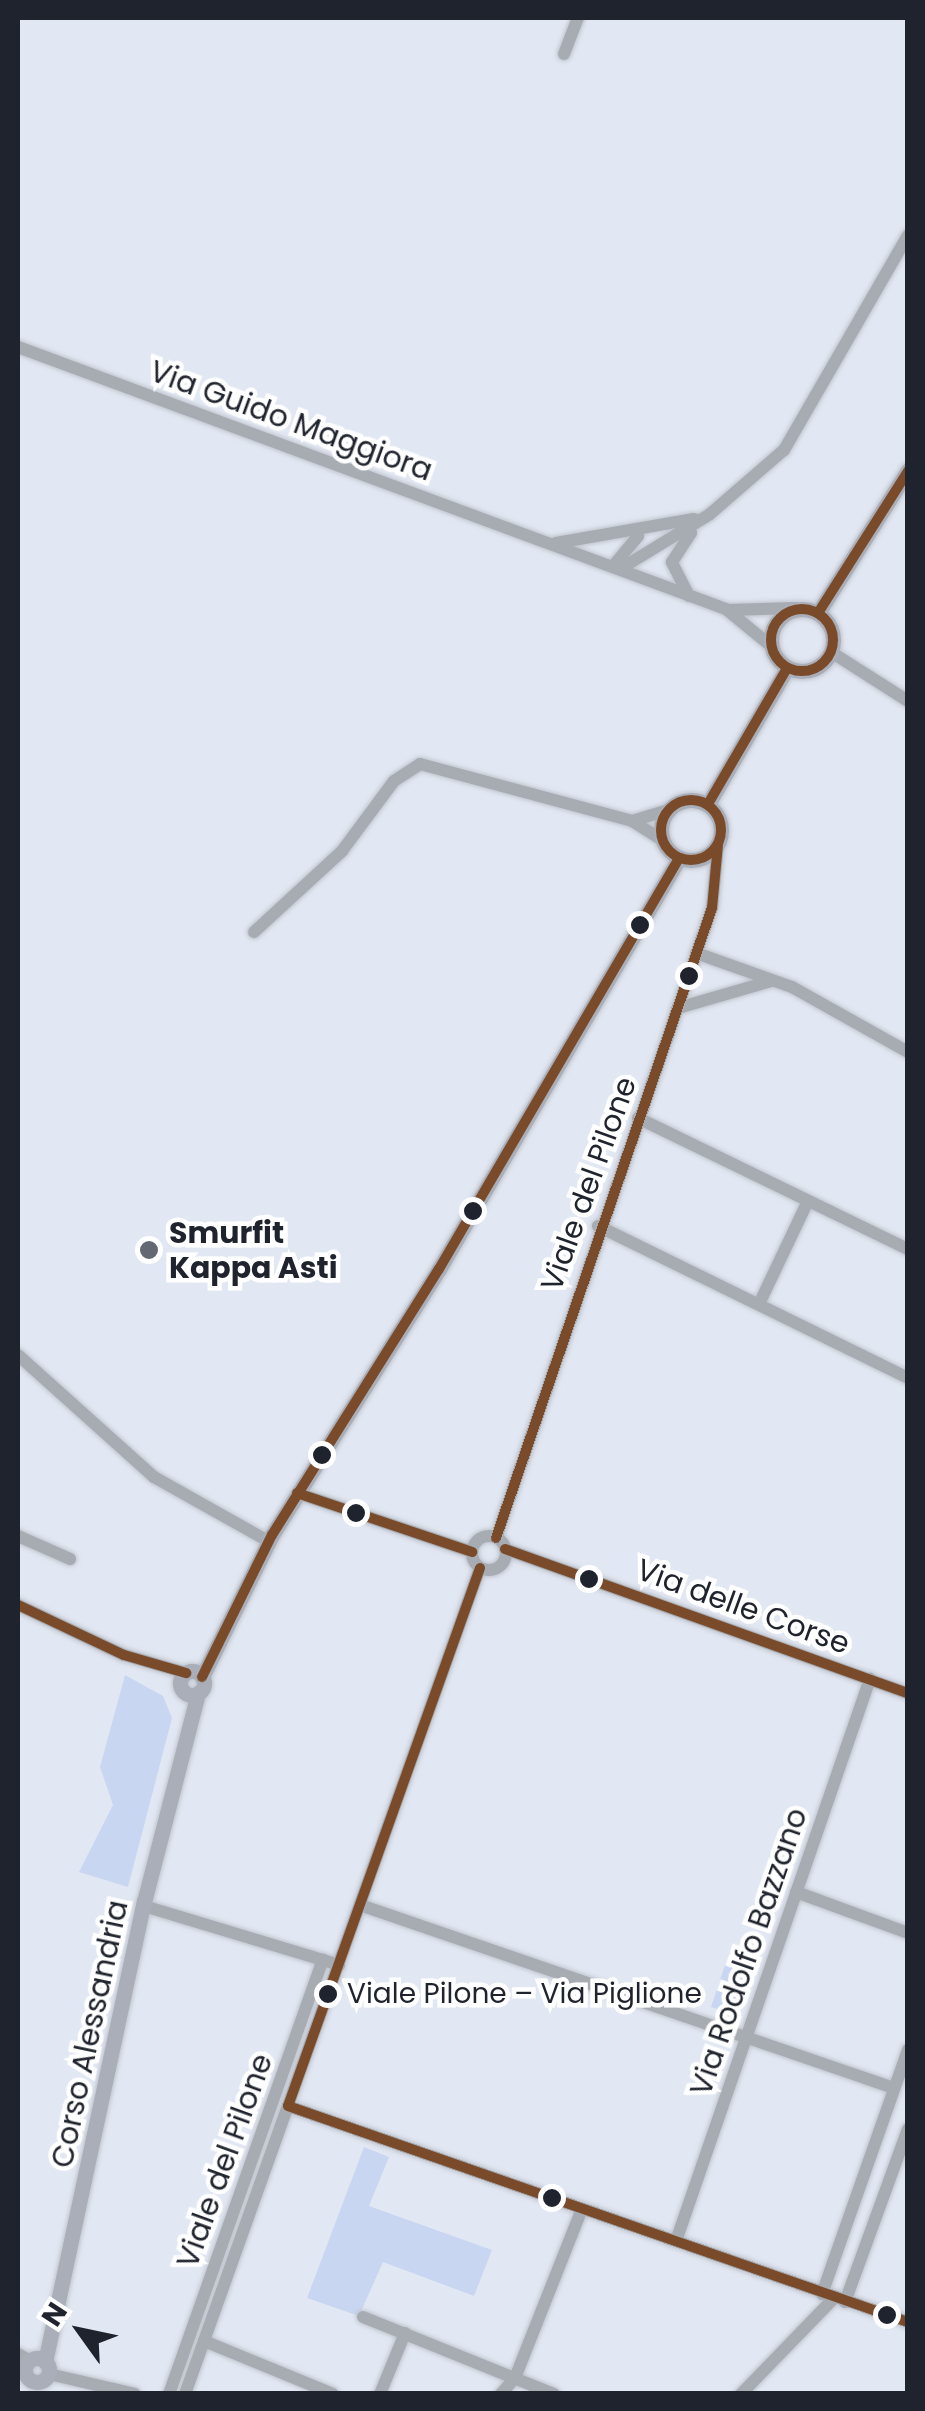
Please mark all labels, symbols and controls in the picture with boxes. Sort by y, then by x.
street label: Via Guido Maggiora [145,353,437,489]
unlabelled marker [630,915,650,935]
unlabelled marker [679,966,699,986]
street label: Viale del Pilone [534,1072,644,1296]
unlabelled marker [463,1201,483,1221]
place label: Smurfit Kappa Asti [169,1215,338,1286]
marker: Smurfit Kappa Asti [138,1239,160,1261]
unlabelled marker [312,1445,332,1465]
unlabelled marker [346,1503,366,1523]
street label: Via delle Corse [632,1552,854,1662]
unlabelled marker [579,1569,599,1589]
street label: Via Rodolfo Bazzano [683,1803,815,2101]
street label: Corso Alessandria [44,1897,136,2171]
place label: Viale Pilone – Via Piglione [347,1977,702,2011]
marker: Viale Pilone – Via Piglione [318,1984,338,2004]
street label: Viale del Pilone [170,2049,280,2273]
unlabelled marker [542,2188,562,2208]
north arrow [30,2281,130,2381]
text: N [32,2295,77,2334]
unlabelled marker [877,2305,897,2325]

